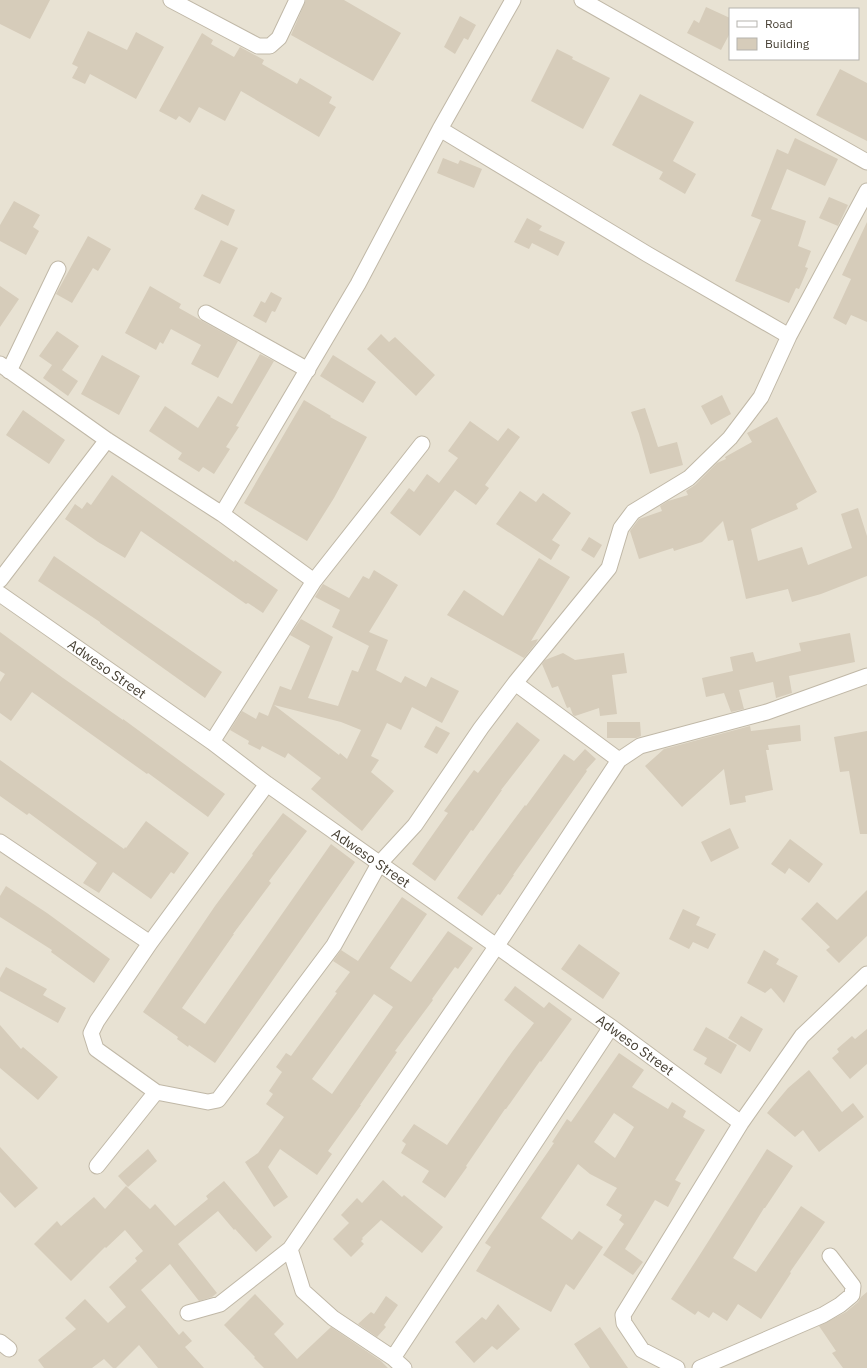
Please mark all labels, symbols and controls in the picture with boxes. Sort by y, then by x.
legend [729,8,859,60]
text: Road [765,16,793,31]
text: Building [765,36,810,51]
street label: Adweso Street [64,635,150,703]
street label: Adweso Street [328,824,414,892]
street label: Adweso Street [593,1011,678,1079]

